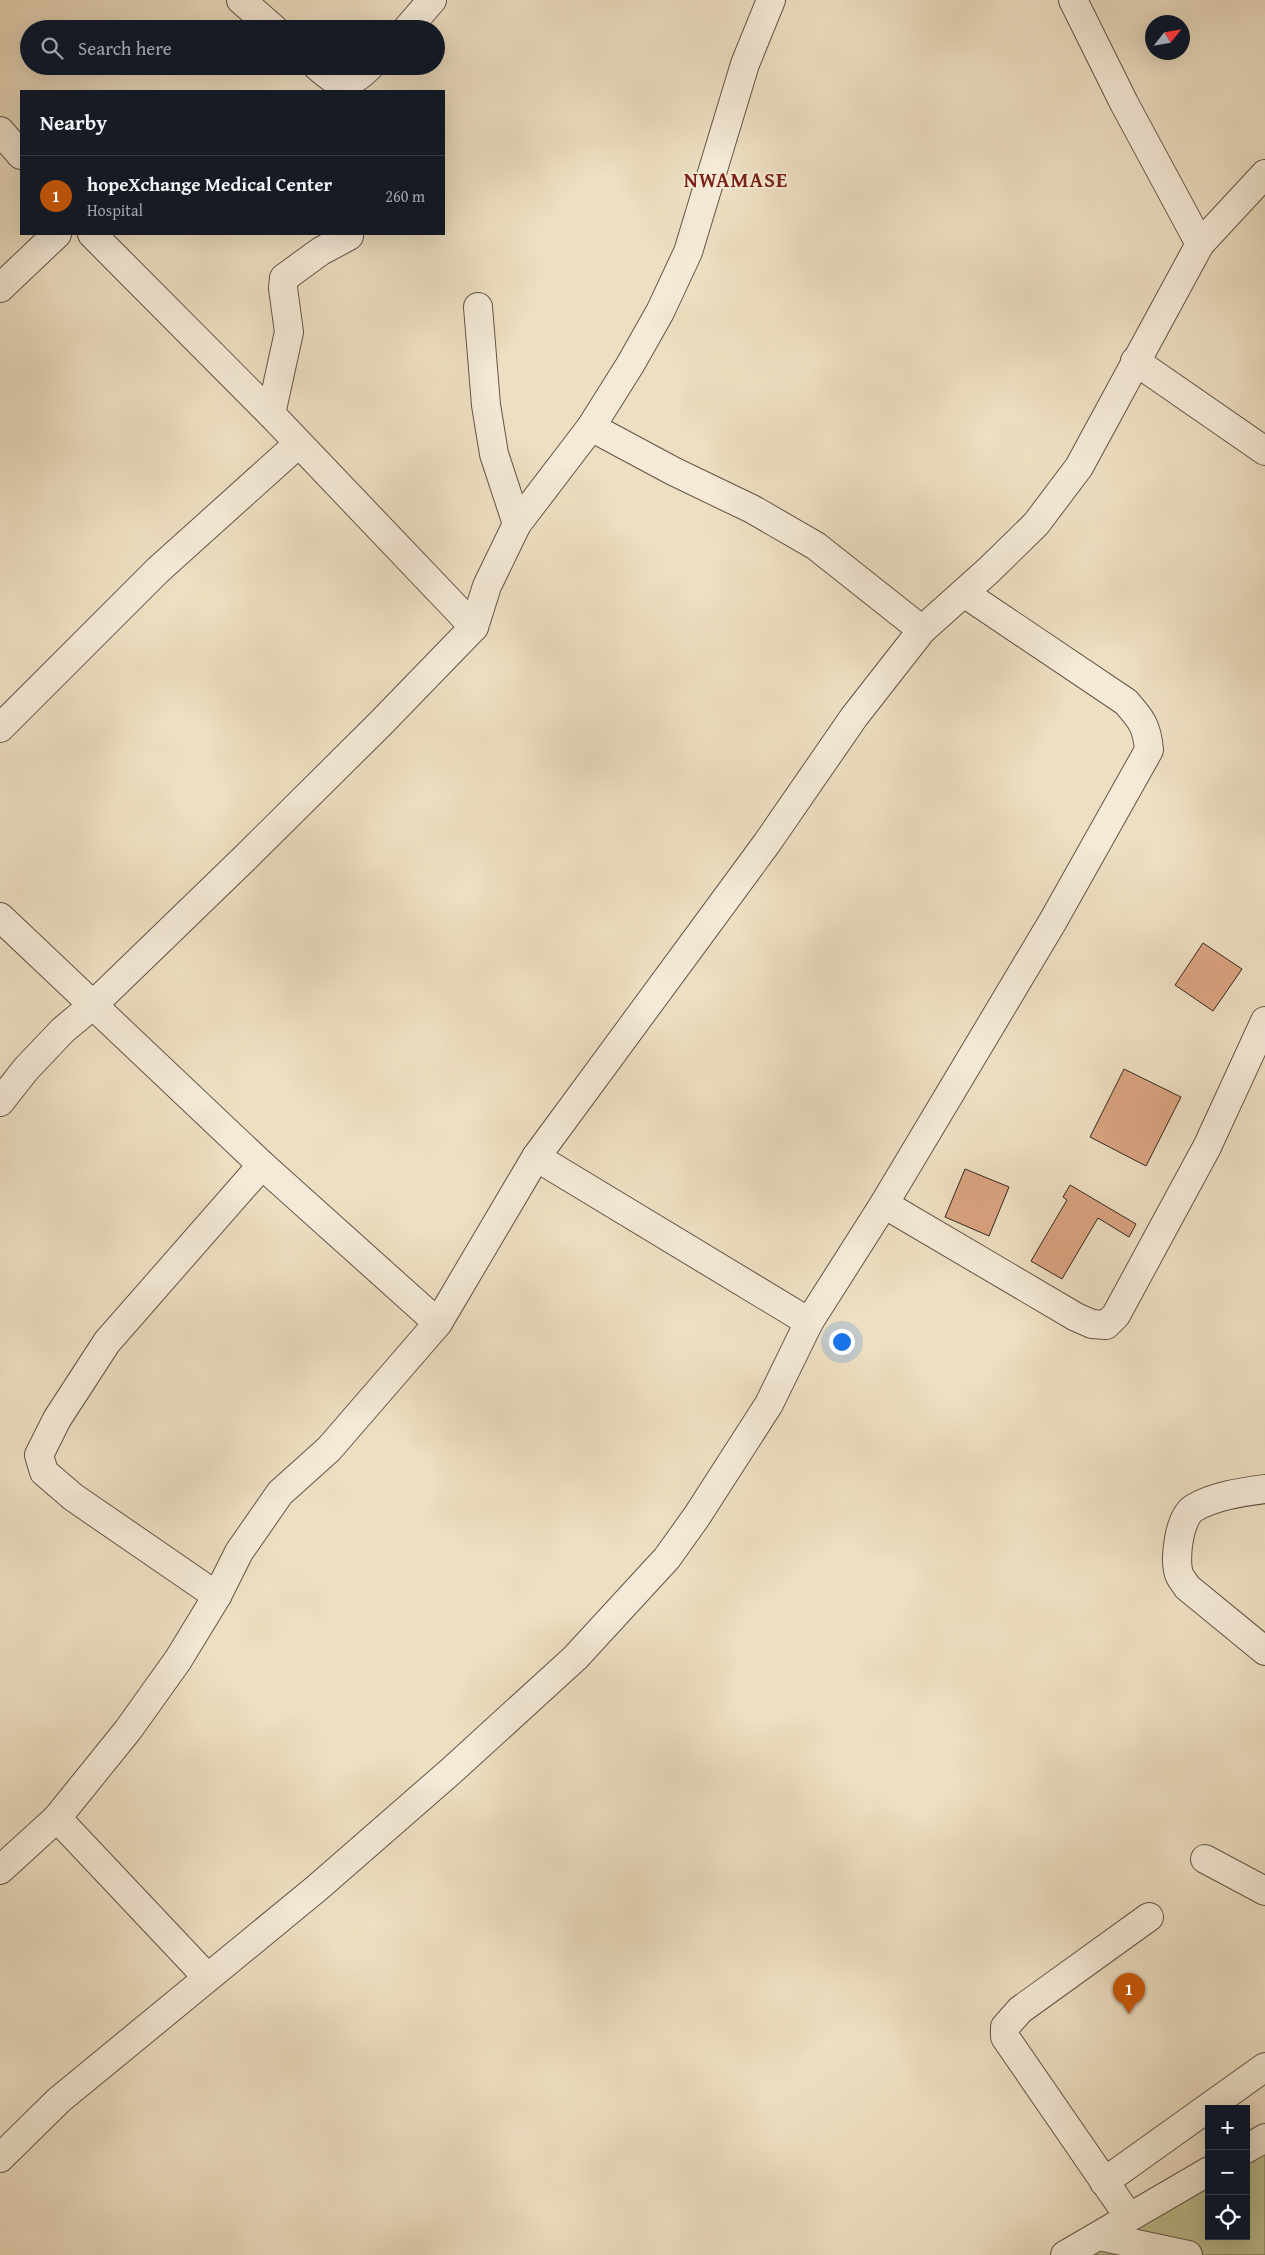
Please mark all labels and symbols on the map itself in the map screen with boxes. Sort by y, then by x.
north arrow [1145,15,1190,60]
district label: NWAMASE [684,164,788,195]
your location [829,1329,855,1355]
pin: 1 [1113,1973,1145,2014]

